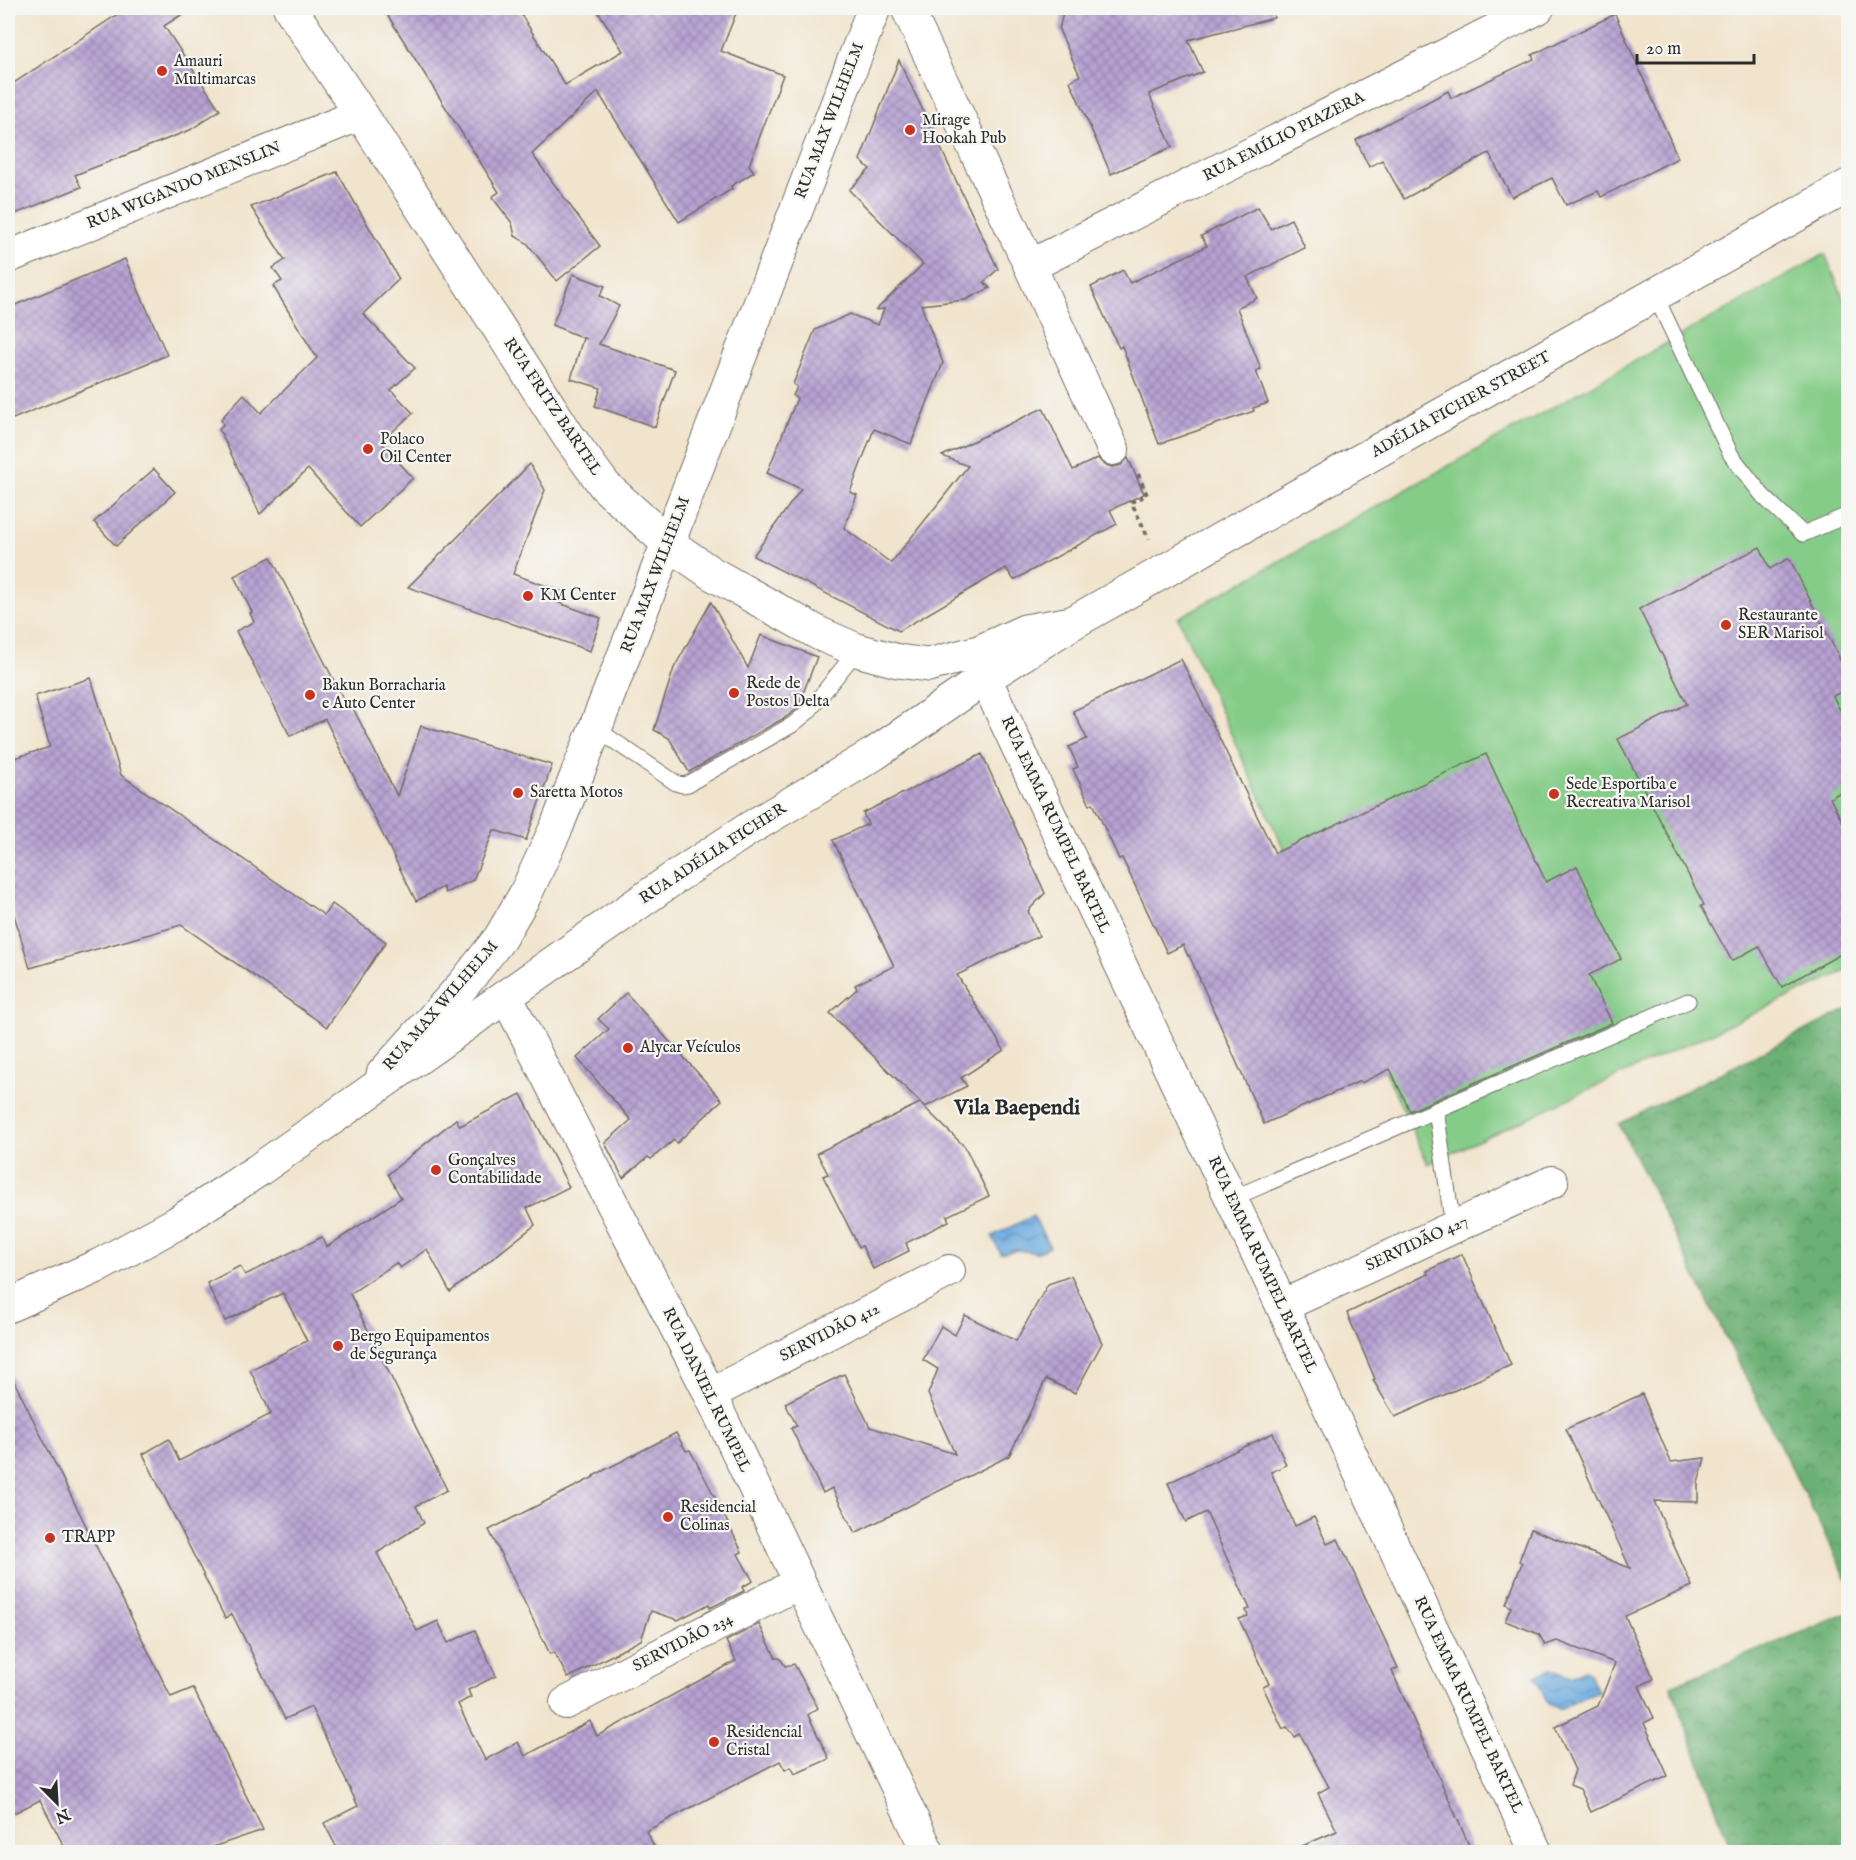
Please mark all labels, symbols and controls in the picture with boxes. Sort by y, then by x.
scale bar [1637,27,1754,65]
text: 20 m [1646,38,1681,61]
street label: RUA MAX WILHELM [791,40,869,202]
place label: Amauri Multimarcas [173,52,256,90]
marker: Amauri Multimarcas [155,64,169,78]
street label: RUA EMÍLIO PIAZERA [1199,85,1369,186]
place label: Mirage Hookah Pub [922,111,1007,149]
marker: Mirage Hookah Pub [903,123,917,137]
street label: RUA WIGANDO MENSLIN [84,138,284,234]
street label: RUA FRITZ BARTEL [499,334,606,480]
street label: ADÉLIA FICHER STREET [1366,345,1554,463]
place label: Polaco Oil Center [380,430,452,468]
marker: Polaco Oil Center [361,442,375,456]
street label: RUA MAX WILHELM [617,494,695,656]
place label: KM Center [540,586,616,606]
marker: KM Center [521,589,535,603]
place label: Restaurante SER Marisol [1738,606,1824,644]
marker: Restaurante SER Marisol [1719,618,1733,632]
place label: Rede de Postos Delta [746,674,829,712]
place label: Bakun Borracharia e Auto Center [322,676,446,714]
marker: Rede de Postos Delta [727,686,741,700]
marker: Bakun Borracharia e Auto Center [303,688,317,702]
street label: RUA EMMA RUMPEL BARTEL [996,713,1114,937]
place label: Sede Esportiba e Recreativa Marisol [1566,775,1691,813]
place label: Saretta Motos [530,783,623,803]
marker: Saretta Motos [511,786,525,800]
marker: Sede Esportiba e Recreativa Marisol [1547,787,1561,801]
street label: RUA ADÉLIA FICHER [635,797,791,909]
street label: RUA MAX WILHELM [379,937,503,1075]
place label: Alycar Veículos [639,1038,741,1058]
marker: Alycar Veículos [621,1041,635,1055]
district label: Vila Baependi [953,1094,1080,1122]
place label: Gonçalves Contabilidade [448,1151,542,1189]
street label: RUA EMMA RUMPEL BARTEL [1203,1153,1321,1377]
marker: Gonçalves Contabilidade [429,1163,443,1177]
street label: SERVIDÃO 427 [1362,1210,1471,1276]
street label: SERVIDÃO 412 [776,1297,883,1367]
street label: RUA DANIEL RUMPEL [657,1304,755,1476]
place label: Bergo Equipamentos de Segurança [350,1327,490,1365]
marker: Bergo Equipamentos de Segurança [331,1339,345,1353]
place label: Residencial Colinas [680,1498,757,1536]
marker: Residencial Colinas [661,1510,675,1524]
place label: TRAPP [62,1528,115,1548]
marker: TRAPP [43,1531,57,1545]
street label: RUA EMMA RUMPEL BARTEL [1409,1593,1527,1817]
street label: SERVIDÃO 234 [629,1607,736,1677]
place label: Residencial Cristal [726,1723,803,1761]
marker: Residencial Cristal [707,1735,721,1749]
north arrow [27,1773,87,1833]
text: N [52,1803,74,1827]

